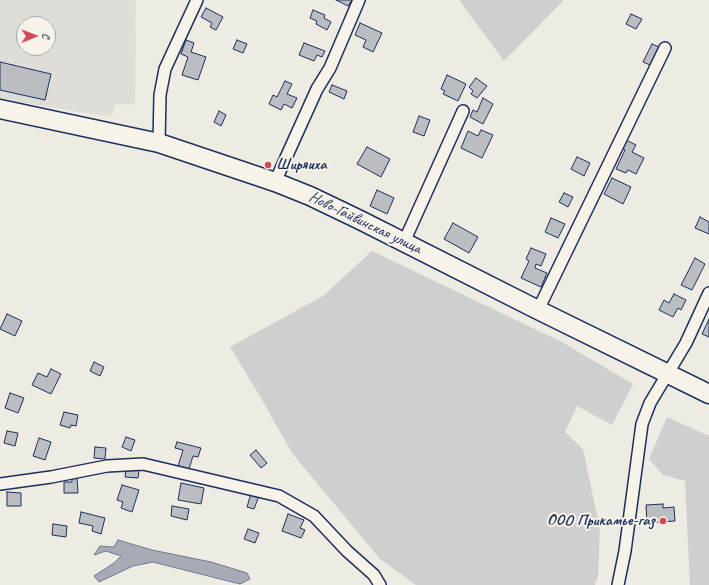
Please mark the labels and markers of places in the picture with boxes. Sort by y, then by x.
place label: Ширяиха [276,155,326,175]
marker: Ширяиха [263,160,273,170]
place label: ООО Прикамье-газ [547,511,655,531]
marker: ООО Прикамье-газ [658,516,668,526]

